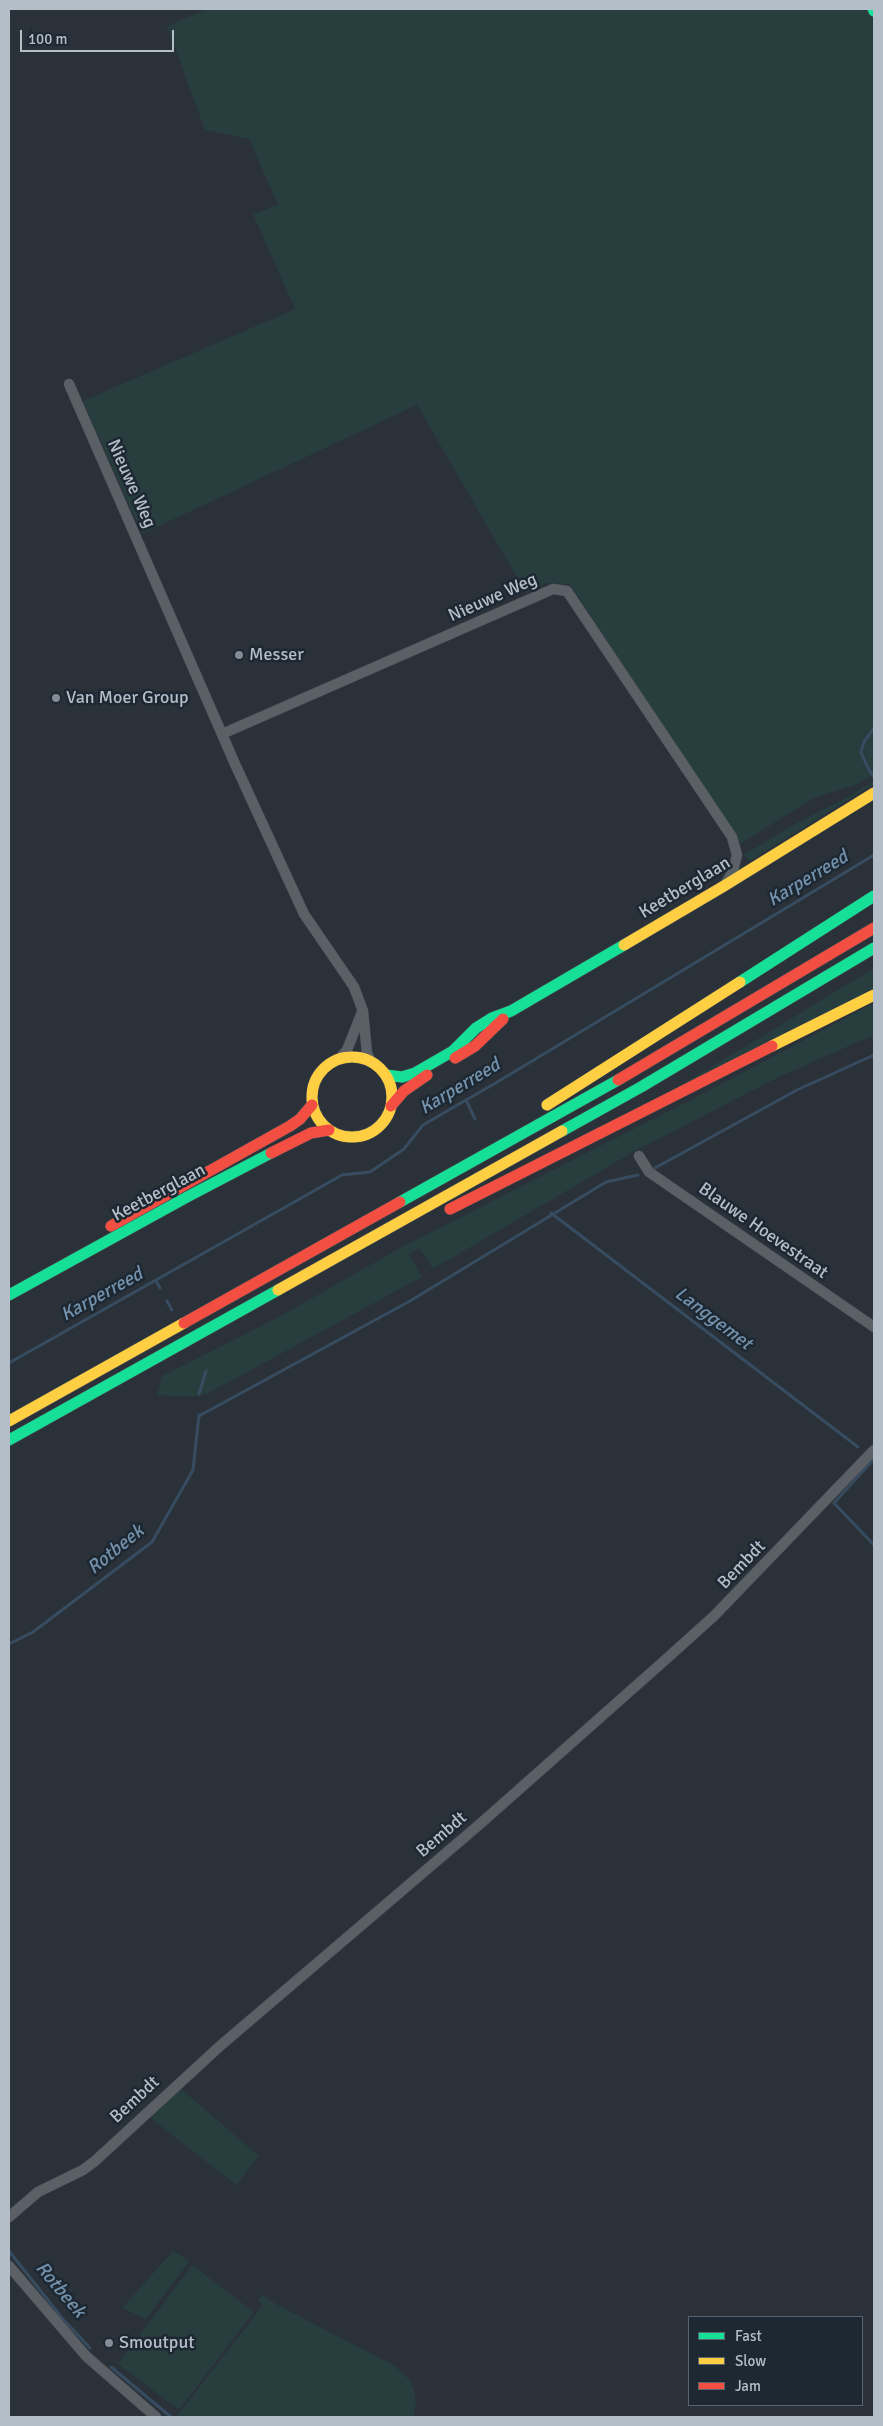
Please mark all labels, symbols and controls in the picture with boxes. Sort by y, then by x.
scale bar [22,20,176,52]
text: 100 m [28,30,68,48]
street label: Nieuwe Weg [102,436,160,532]
street label: Nieuwe Weg [445,569,541,627]
place label: Messer [249,644,304,666]
marker: Messer [233,649,245,661]
place label: Van Moer Group [66,687,189,709]
marker: Van Moer Group [50,692,62,704]
water label: Karperreed [763,846,853,912]
street label: Keetberglaan [635,852,735,924]
water label: Karperreed [415,1054,505,1120]
street label: Keetberglaan [109,1159,209,1227]
street label: Blauwe Hoevestraat [694,1178,832,1284]
water label: Karperreed [57,1263,147,1327]
water label: Langgemet [670,1283,756,1355]
water label: Rotbeek [83,1520,149,1580]
street label: Bembdt [714,1536,770,1594]
street label: Bembdt [412,1807,472,1863]
street label: Bembdt [106,2072,164,2128]
water label: Rotbeek [30,2257,90,2323]
legend [688,2316,863,2406]
text: Fast [735,2327,762,2345]
place label: Smoutput [119,2332,195,2354]
marker: Smoutput [103,2337,115,2349]
text: Slow [735,2352,766,2370]
text: Jam [735,2377,761,2395]

